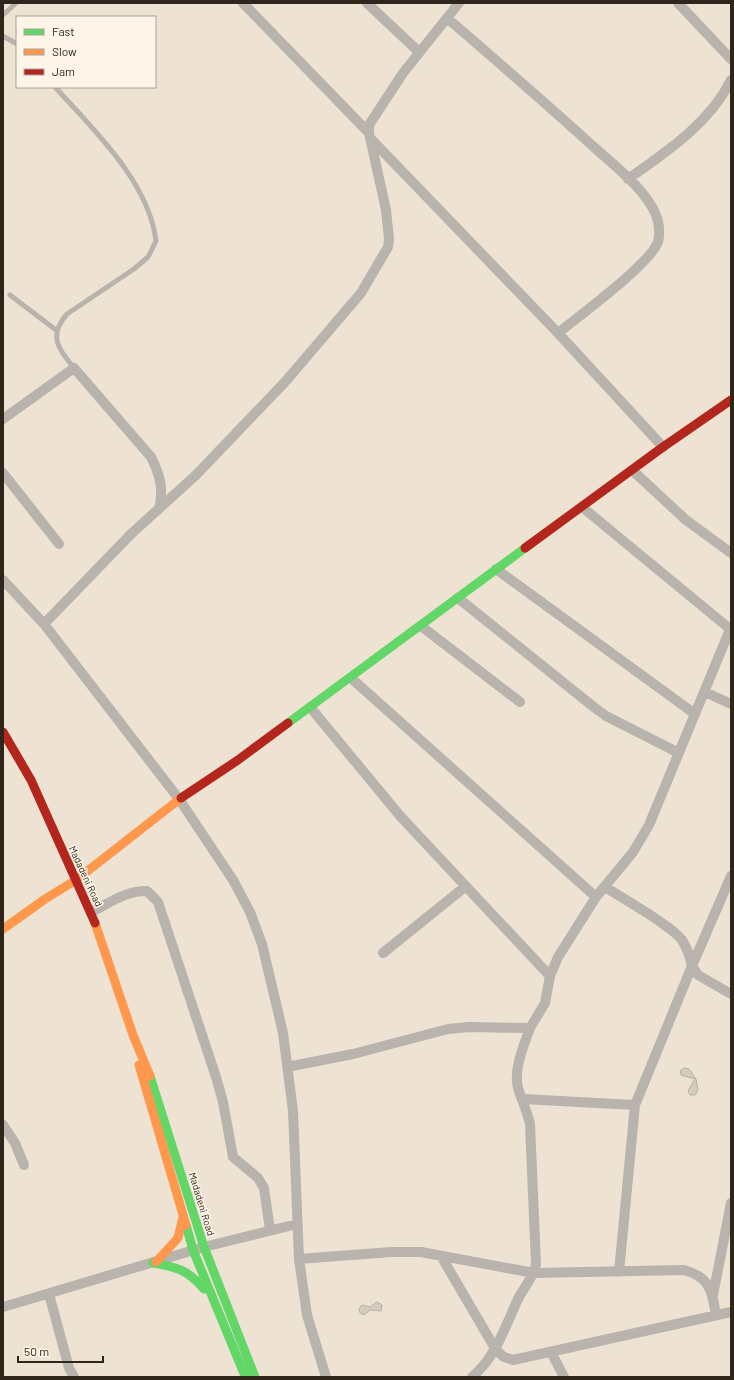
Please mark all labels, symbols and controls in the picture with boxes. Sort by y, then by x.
legend [16,16,156,88]
text: Fast [52,24,75,38]
text: Slow [52,44,77,58]
text: Jam [52,64,75,78]
street label: Madadeni Road [67,844,105,908]
street label: Madadeni Road [187,1171,217,1237]
scale bar [18,1338,103,1364]
text: 50 m [24,1344,49,1358]

